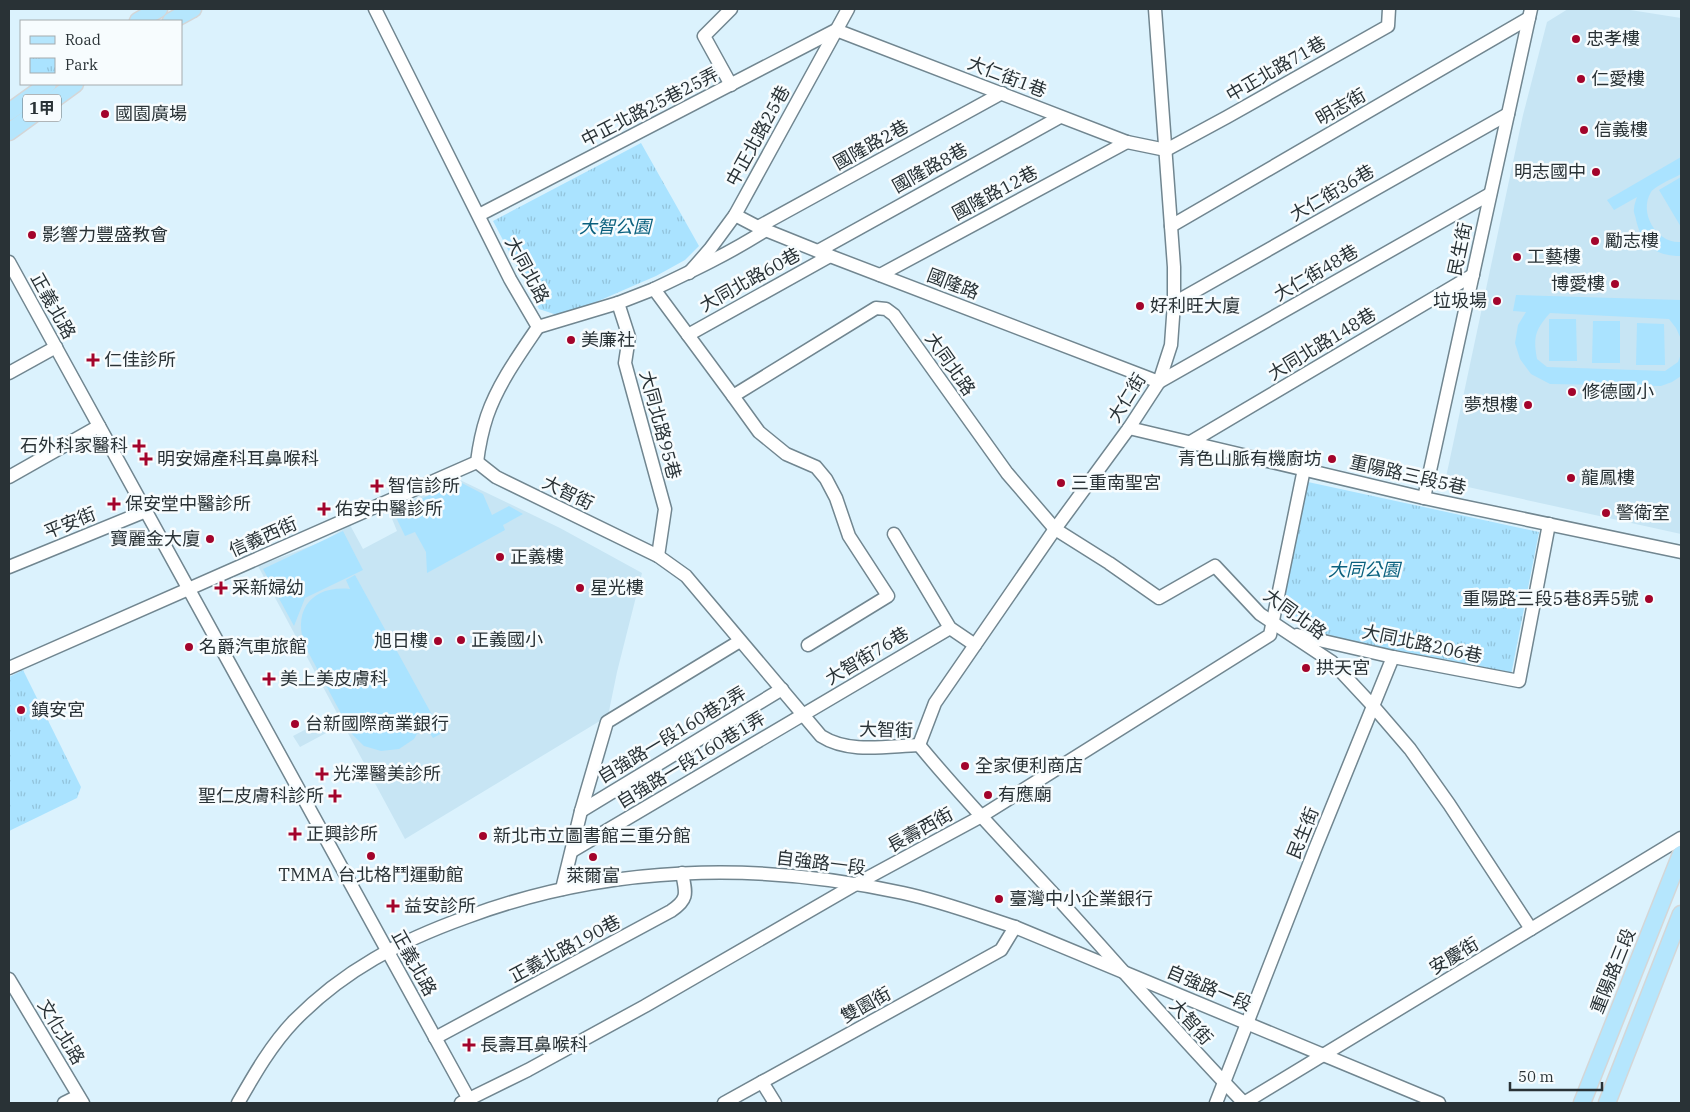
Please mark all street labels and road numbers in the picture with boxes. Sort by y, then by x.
street label: 中正北路71巷 [1222,31,1330,106]
street label: 大仁街1巷 [964,51,1050,102]
street label: 中正北路25巷25弄 [577,62,722,151]
street label: 中正北路25巷 [720,81,795,190]
street label: 明志街 [1312,83,1370,130]
road number: 1甲 [23,95,61,122]
street label: 國隆路2巷 [829,114,913,175]
street label: 國隆路8巷 [888,137,972,198]
street label: 大仁街36巷 [1285,159,1378,226]
street label: 國隆路12巷 [948,160,1041,225]
street label: 民生街 [1443,220,1476,278]
street label: 大同北路 [500,233,554,307]
street label: 大仁街48巷 [1269,239,1362,306]
street label: 大同北路60巷 [695,242,804,317]
street label: 國隆路 [924,263,983,304]
street label: 正義北路 [26,269,81,343]
street label: 大同北路148巷 [1263,302,1380,385]
street label: 大同北路 [920,328,980,400]
street label: 大同北路95巷 [635,368,686,482]
street label: 大仁街 [1103,369,1151,427]
street label: 重陽路三段5巷 [1348,450,1469,499]
street label: 大智街 [539,470,598,515]
street label: 平安街 [40,502,99,543]
street label: 信義西街 [225,511,300,562]
street label: 大同北路 [1259,583,1331,644]
street label: 大同北路206巷 [1360,620,1484,667]
street label: 大智街76巷 [821,622,913,690]
street label: 自強路一段160巷2弄 [593,681,750,788]
street label: 自強路一段160巷1弄 [612,706,769,813]
street label: 大智街 [859,718,913,741]
street label: 長壽西街 [883,802,957,857]
street label: 民生街 [1282,803,1323,862]
street label: 自強路一段 [775,846,867,879]
street label: 正義北路190巷 [505,910,624,987]
street label: 重陽路三段 [1585,925,1640,1017]
street label: 正義北路 [387,926,442,1000]
street label: 安慶街 [1425,932,1483,979]
street label: 自強路一段 [1163,959,1255,1016]
street label: 雙園街 [837,981,895,1028]
street label: 大智街 [1165,994,1218,1049]
street label: 文化北路 [33,995,90,1069]

